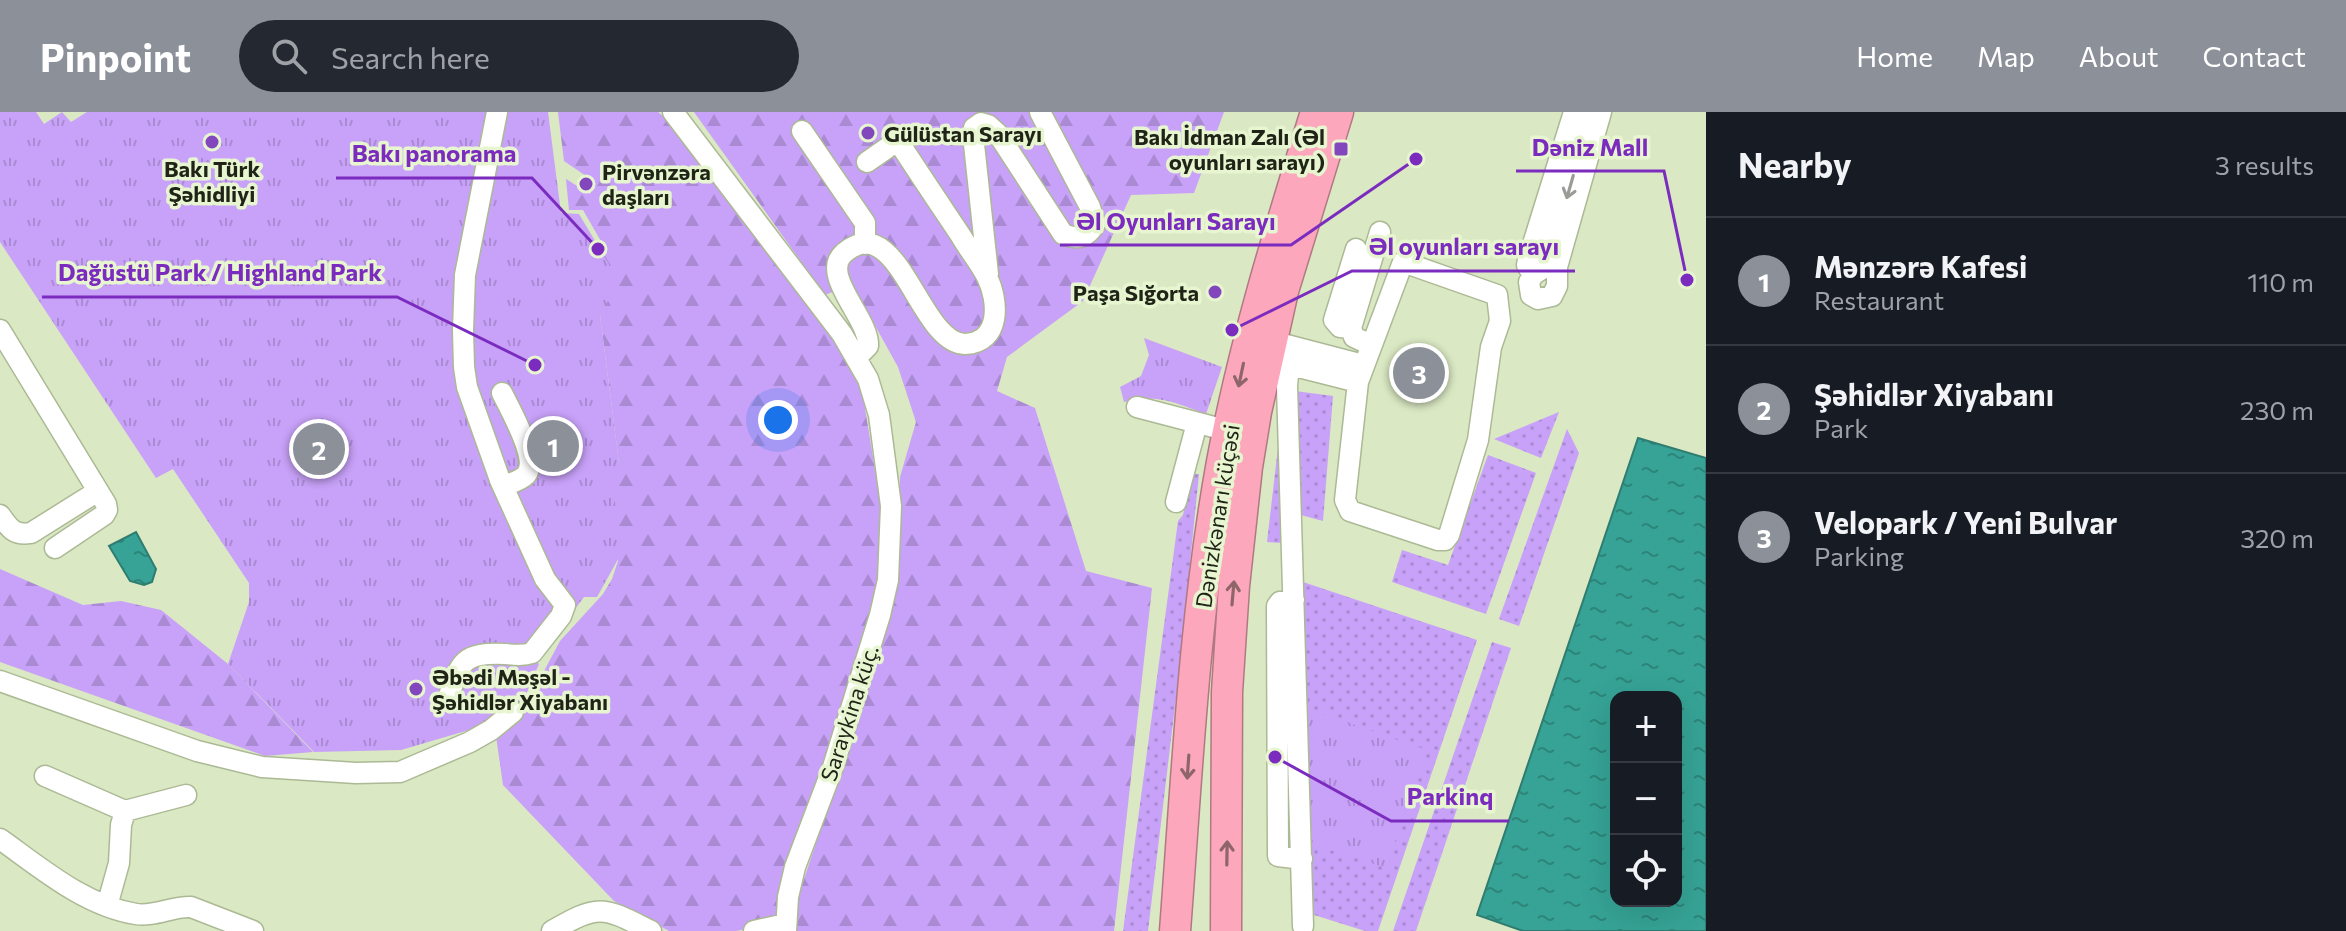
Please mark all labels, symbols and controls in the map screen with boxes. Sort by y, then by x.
search box [239,20,799,92]
text: Pinpoint [40,33,191,80]
icon: search [267,34,311,78]
text: Search here [331,38,490,75]
text: Home [1856,39,1933,73]
text: Map [1977,39,2035,73]
text: About [2079,39,2159,73]
text: Contact [2203,39,2306,73]
place label: Gülüstan Sarayı [884,120,1042,147]
place label: Bakı İdman Zalı (Əl oyunları sarayı) [1134,123,1325,175]
callout: Dəniz Mall [1516,123,1664,171]
marker: Gülüstan Sarayı [859,124,877,142]
callout: Bakı panorama [336,130,532,178]
text: Dəniz Mall [1532,132,1648,161]
marker: Bakı Türk Şəhidliyi [203,133,221,151]
text: Bakı panorama [352,138,516,167]
marker: Bakı İdman Zalı (Əl oyunları sarayı) [1332,140,1350,158]
text: Nearby [1738,143,1852,185]
text: 3 results [2215,149,2314,180]
place label: Bakı Türk Şəhidliyi [164,155,260,207]
place label: Pirvənzəra daşları [602,158,711,210]
one-way arrow [1562,174,1576,199]
marker: Pirvənzəra daşları [577,175,595,193]
callout: Əl Oyunları Sarayı [1060,197,1291,245]
text: Əl Oyunları Sarayı [1076,206,1276,235]
callout: Əl oyunları sarayı [1352,223,1575,271]
text: Əl oyunları sarayı [1369,231,1559,260]
text: Mənzərə Kafesi [1814,247,2027,284]
callout: Dağüstü Park / Highland Park [42,249,397,297]
text: Dağüstü Park / Highland Park [58,257,382,286]
text: 1 [1758,266,1770,297]
text: 110 m [2247,266,2314,297]
place label: Paşa Sığorta [1073,279,1199,306]
marker: Paşa Sığorta [1206,283,1224,301]
text: Restaurant [1814,284,1944,315]
pin: 3 [1393,343,1445,403]
one-way arrow [1233,362,1248,388]
text: Şəhidlər Xiyabanı [1814,375,2054,412]
text: 2 [1757,394,1771,425]
text: 230 m [2240,394,2314,425]
your location [758,400,798,440]
text: Park [1814,412,1868,443]
pin: 1 [527,416,579,476]
pin: 2 [293,419,345,479]
street label: Dənizkənarı küçəsi [1189,422,1245,610]
text: Velopark / Yeni Bulvar [1814,503,2117,540]
text: 3 [1756,522,1772,553]
text: 320 m [2240,522,2314,553]
text: Parking [1814,540,1904,571]
one-way arrow [1226,580,1241,607]
street label: Saraykina küç. [814,641,884,785]
place label: Əbədi Məşəl - Şəhidlər Xiyabanı [432,663,608,715]
marker: Əbədi Məşəl - Şəhidlər Xiyabanı [407,680,425,698]
map controls [1610,691,1682,907]
button: + [1610,691,1682,763]
one-way arrow [1181,753,1196,780]
button: − [1610,763,1682,835]
callout: Parkinq [1391,773,1509,821]
text: Parkinq [1407,781,1493,810]
button: locate [1610,835,1682,907]
one-way arrow [1219,840,1235,867]

